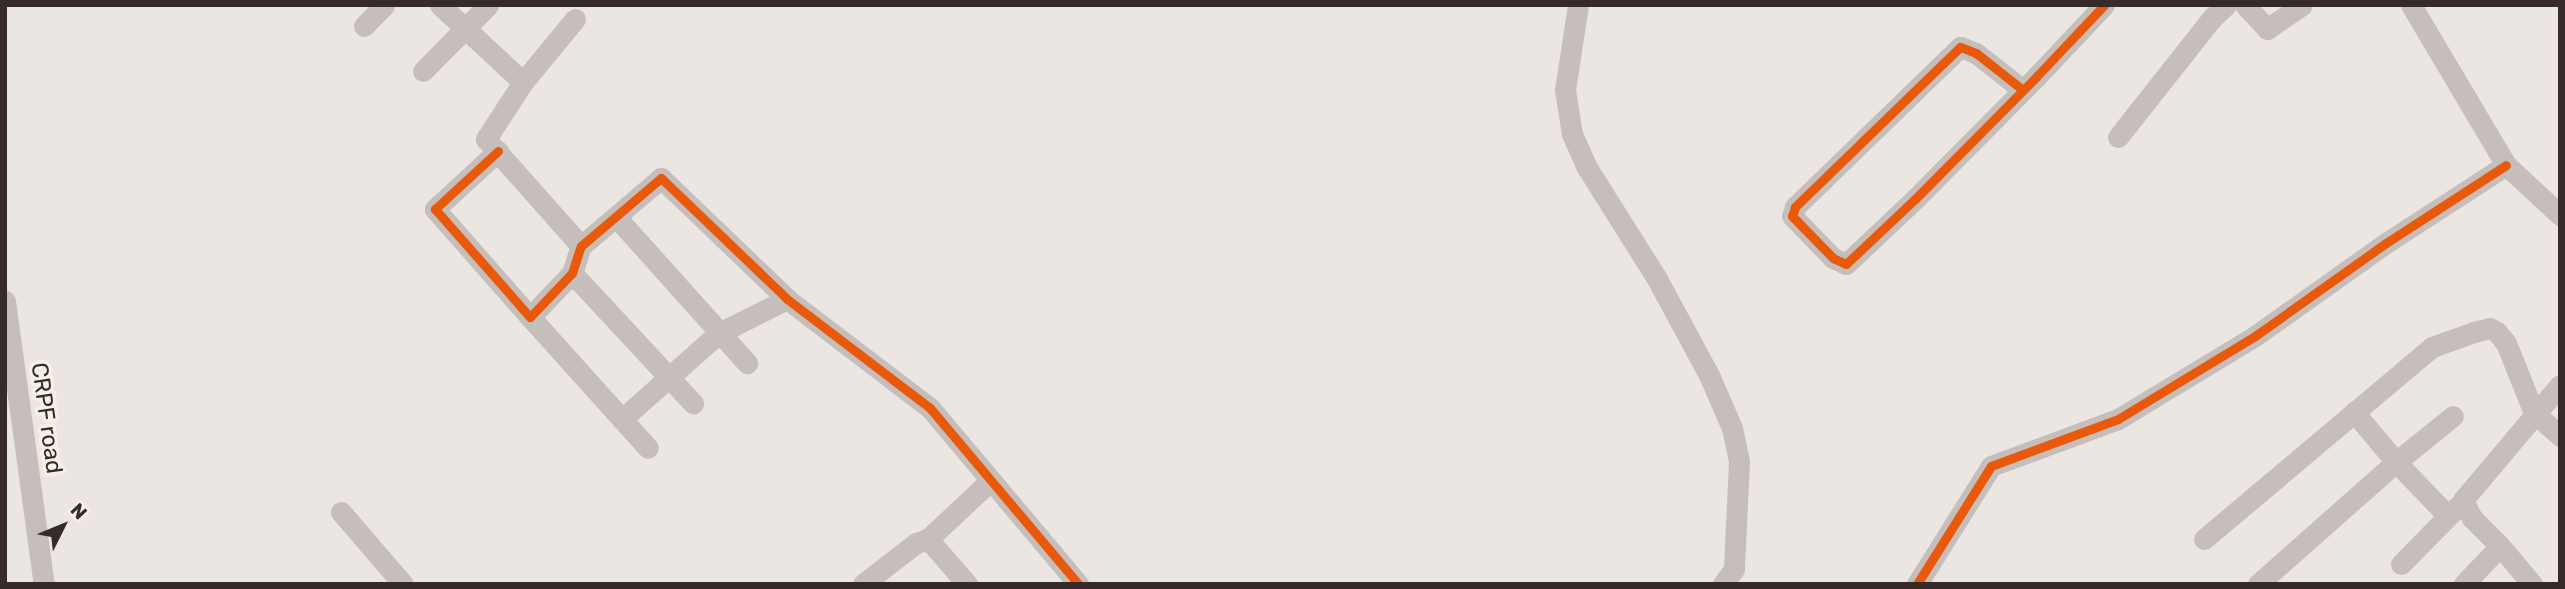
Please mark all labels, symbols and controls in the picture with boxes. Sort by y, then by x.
street label: CRPF road [26,360,68,476]
north arrow [28,491,98,561]
text: N [66,498,92,524]

